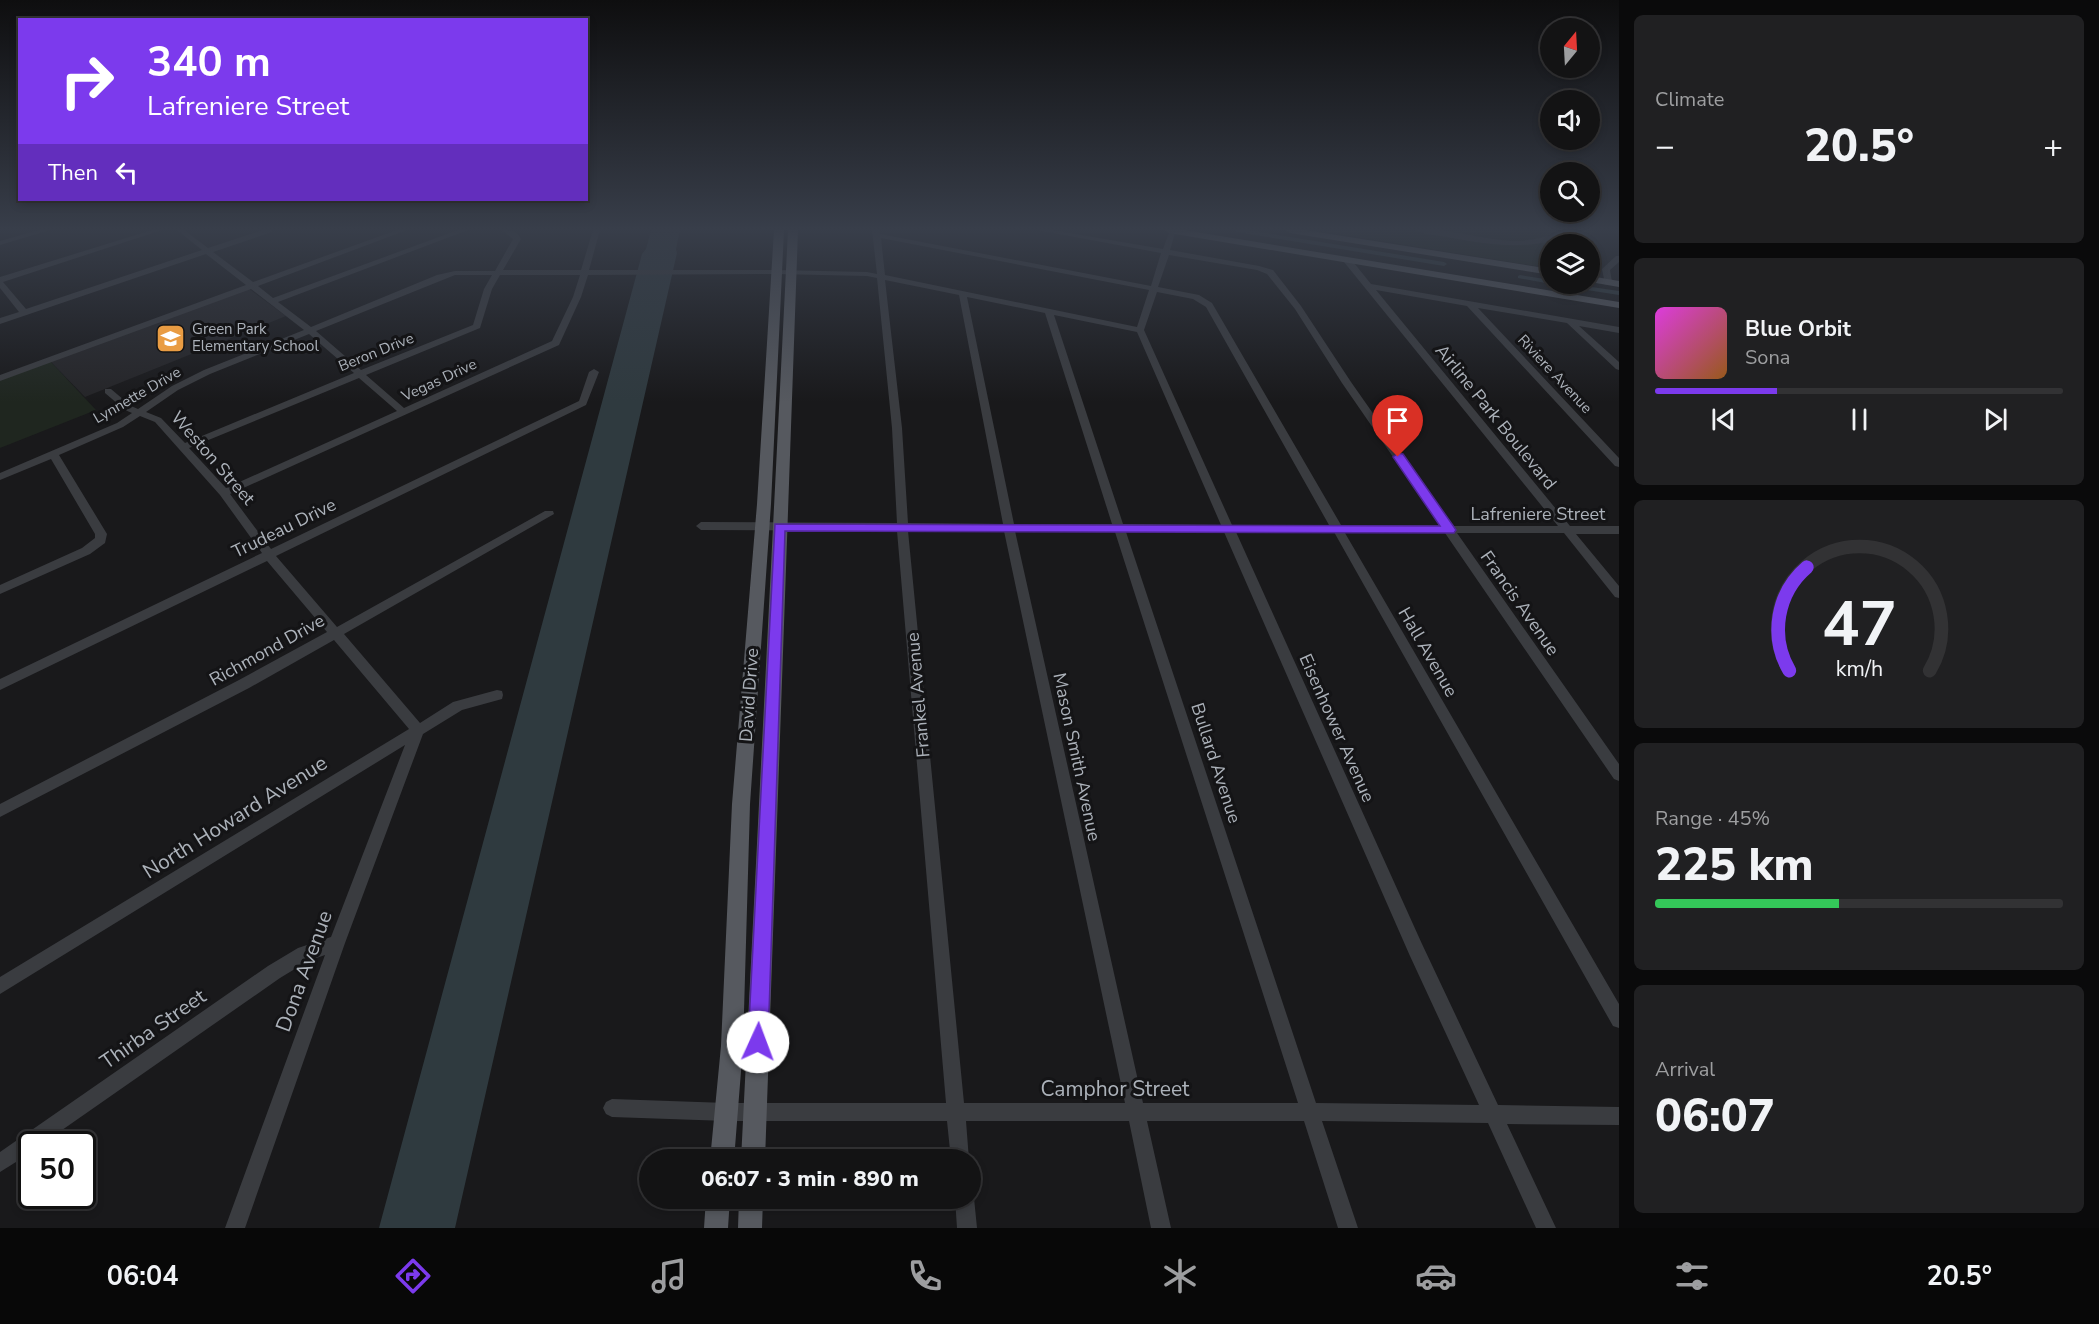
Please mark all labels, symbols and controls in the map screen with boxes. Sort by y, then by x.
north arrow [1540,18,1600,78]
map controls [1540,18,1600,294]
text: 340 m [147,34,271,91]
icon: right [48,42,126,120]
text: Climate [1655,86,1724,113]
text: Lafreniere Street [147,88,349,125]
button: sound [1540,90,1600,150]
text: 20.5° [1804,116,1914,177]
text: − [1655,124,1675,169]
text: + [2043,124,2063,169]
icon: left [110,156,143,189]
text: Then [48,158,98,188]
button: search [1540,162,1600,222]
button: layers [1540,234,1600,294]
text: Blue Orbit [1745,314,1851,344]
place label: Green Park Elementary School [192,319,319,356]
school or university icon: Green Park Elementary School [155,322,187,354]
street label: Beron Drive [335,328,417,376]
street label: Riviere Avenue [1513,330,1597,418]
street label: Airline Park Boulevard [1430,339,1562,495]
text: Sona [1745,344,1790,371]
street label: Vegas Drive [397,354,480,407]
street label: Lynnette Drive [90,362,184,428]
pin [1372,395,1423,457]
icon: previous [1707,403,1740,436]
icon: pause [1843,403,1876,436]
icon: next [1979,403,2012,436]
icon: arrive [1381,404,1414,437]
street label: Weston Street [166,406,261,511]
street label: Trudeau Drive [228,492,340,564]
street label: Lafreniere Street [1471,502,1606,526]
street label: Francis Avenue [1475,546,1565,660]
text: 47 [1822,582,1896,667]
street label: Hall Avenue [1393,603,1463,701]
street label: Richmond Drive [205,608,329,692]
street label: Frankel Avenue [901,632,935,758]
street label: David Drive [734,647,764,743]
street label: Eisenhower Avenue [1293,650,1381,806]
text: km/h [1835,654,1883,684]
street label: Mason Smith Avenue [1047,671,1107,843]
street label: Bullard Avenue [1185,700,1247,826]
street label: North Howard Avenue [137,749,333,885]
text: Range · 45% [1655,805,1770,832]
text: 225 km [1655,835,1814,896]
street label: Dona Avenue [269,906,339,1036]
street label: Thirba Street [95,982,212,1076]
position arrow [726,1010,790,1074]
text: Arrival [1655,1056,1715,1083]
street label: Camphor Street [1041,1075,1190,1103]
text: 06:07 [1655,1086,1775,1147]
speed limit sign: 50 [18,1131,96,1209]
text: 06:07 · 3 min · 890 m [701,1164,919,1194]
icon: directions [392,1255,434,1297]
icon: music [648,1255,690,1297]
icon: phone [904,1255,946,1297]
icon: climate [1159,1255,1201,1297]
icon: car [1415,1255,1457,1297]
icon: filters [1671,1255,1713,1297]
text: 06:04 [107,1258,178,1295]
text: 20.5° [1927,1258,1992,1295]

